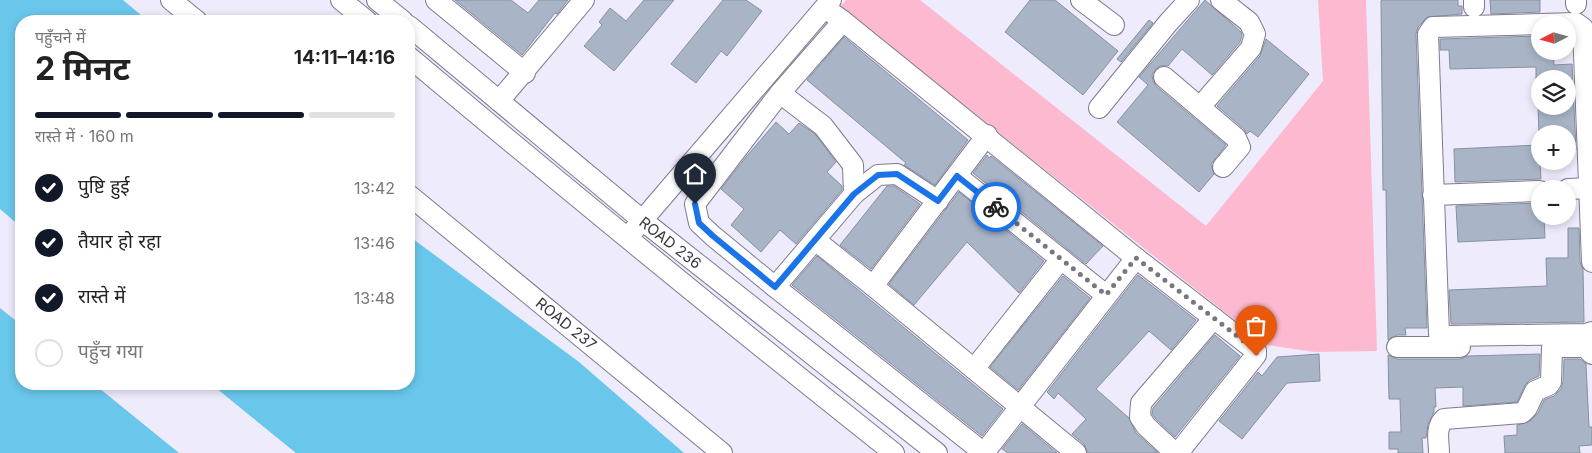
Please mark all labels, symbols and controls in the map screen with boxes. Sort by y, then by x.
north arrow [1531,15,1576,60]
map controls [1531,15,1576,225]
text: पहुँचने में [35,27,86,47]
text: 14:11–14:16 [294,46,395,69]
text: 2 मिनट [35,49,130,88]
button: layers [1531,70,1576,115]
button: + [1531,125,1576,170]
text: रास्ते में · 160 m [35,126,134,146]
pin [674,153,716,204]
icon: home [681,160,709,188]
icon: check [35,174,63,202]
text: पुष्टि हुई [78,175,130,198]
text: 13:42 [354,178,395,198]
button: − [1531,180,1576,225]
courier [971,182,1021,232]
icon: bike [982,193,1010,221]
street label: ROAD 236 [635,212,705,273]
icon: check [35,229,63,257]
text: तैयार हो रहा [78,230,161,253]
text: 13:46 [354,233,395,253]
icon: check [35,284,63,312]
text: रास्ते में [78,285,126,308]
text: 13:48 [354,288,395,308]
street label: ROAD 237 [532,293,601,354]
pin [1235,305,1277,356]
icon: bag [1242,312,1270,340]
text: पहुँच गया [78,340,143,363]

